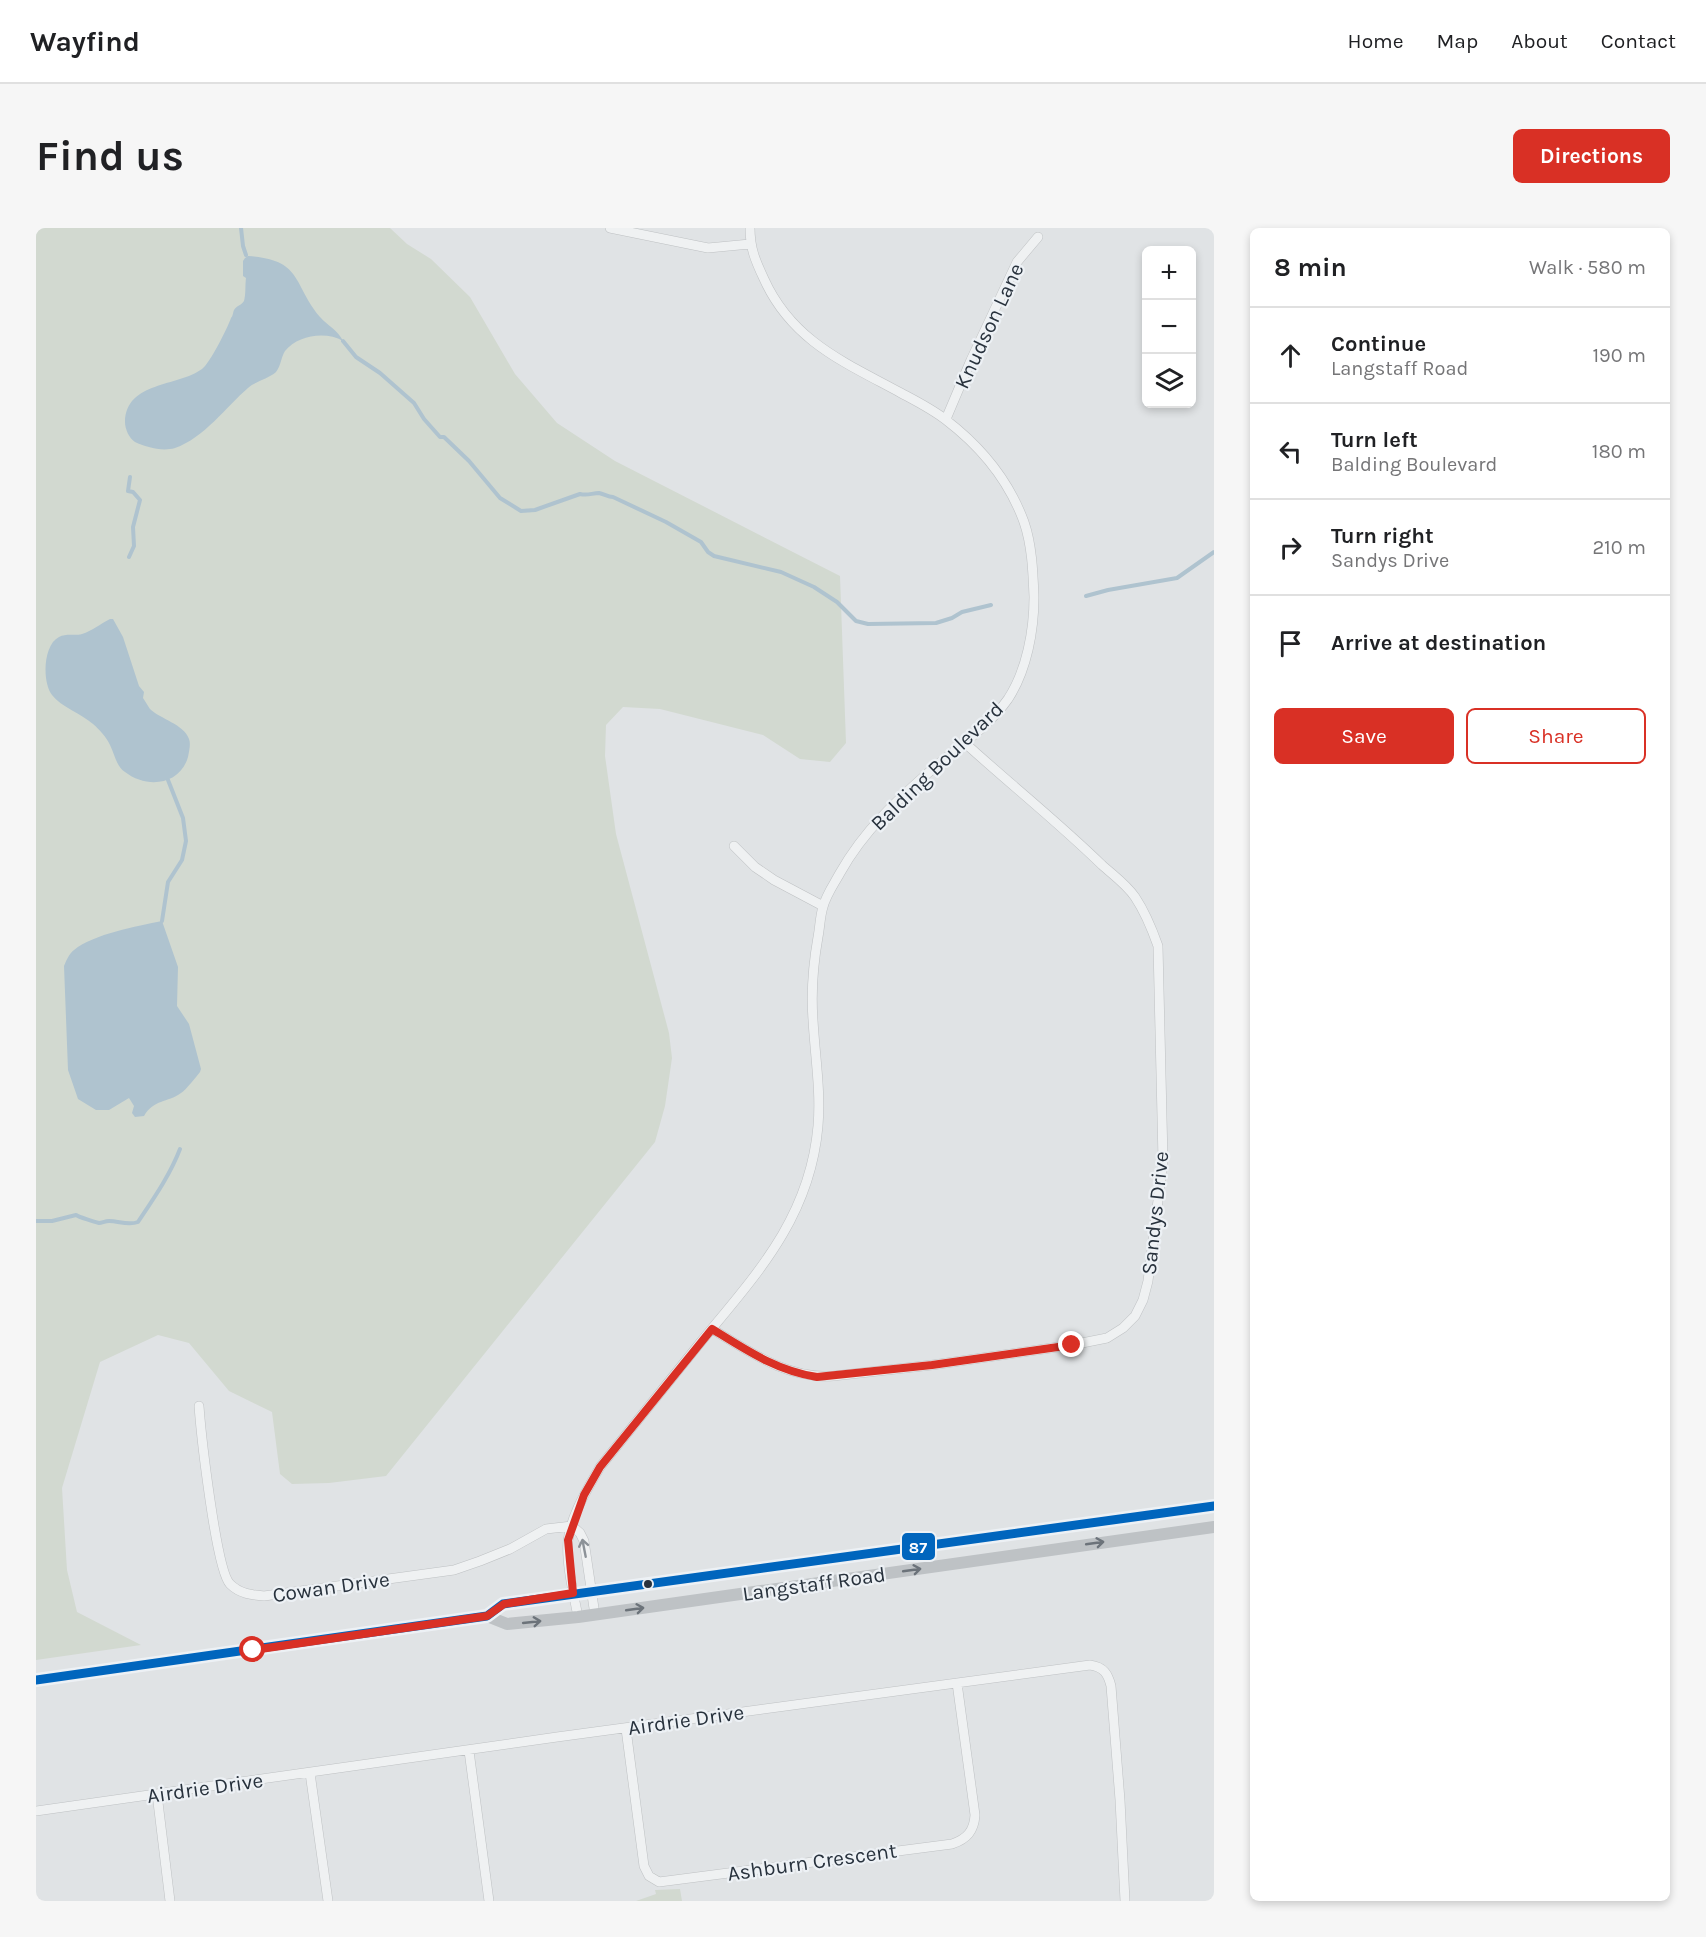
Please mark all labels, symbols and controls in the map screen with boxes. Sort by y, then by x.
text: Wayfind [30,25,140,58]
text: Home [1348,29,1404,53]
text: Map [1437,29,1478,53]
text: About [1511,29,1568,53]
text: Contact [1601,29,1676,53]
button: Directions [1513,129,1670,183]
text: Find us [36,131,184,181]
map controls [1142,246,1196,408]
button: + [1142,246,1196,300]
text: 8 min [1274,252,1347,283]
text: Walk · 580 m [1529,256,1646,279]
street label: Knudson Lane [949,259,1029,393]
button: − [1142,300,1196,354]
text: Continue [1331,331,1426,357]
icon: ahead [1274,339,1307,372]
text: 190 m [1592,344,1646,367]
button: layers [1142,354,1196,408]
text: Langstaff Road [1331,357,1468,380]
text: Turn left [1331,427,1418,453]
icon: left [1274,435,1307,468]
text: 180 m [1592,440,1646,463]
text: Balding Boulevard [1331,453,1497,476]
text: Turn right [1331,523,1434,549]
icon: right [1274,531,1307,564]
text: 210 m [1592,536,1646,559]
text: Sandys Drive [1331,549,1449,572]
icon: arrive [1274,627,1307,660]
text: Arrive at destination [1331,630,1546,656]
street label: Balding Boulevard [866,697,1008,835]
button: Save [1274,708,1454,764]
button: Share [1466,708,1646,764]
street label: Sandys Drive [1137,1150,1173,1276]
route end [1058,1331,1084,1357]
line badge: 87 [901,1532,936,1561]
one-way arrow [578,1538,589,1558]
text: 87 [909,1538,927,1557]
one-way arrow [1084,1538,1104,1549]
street label: Langstaff Road [741,1562,887,1606]
one-way arrow [901,1564,921,1575]
street label: Cowan Drive [271,1567,391,1607]
unlabelled marker [642,1578,654,1590]
one-way arrow [625,1603,645,1614]
one-way arrow [521,1616,541,1627]
route start [239,1636,265,1662]
street label: Airdrie Drive [626,1700,746,1740]
street label: Airdrie Drive [145,1768,265,1808]
street label: Ashburn Crescent [726,1838,898,1886]

